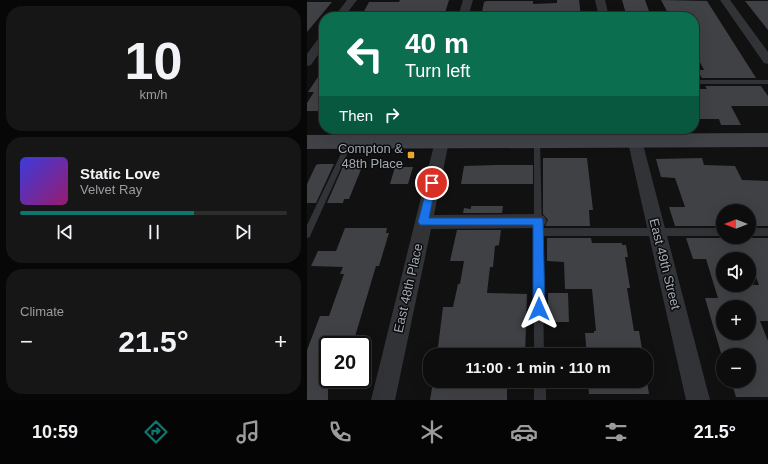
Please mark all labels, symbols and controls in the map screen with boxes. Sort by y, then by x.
icon: left [339,28,391,80]
text: 40 m [405,28,469,59]
text: 10 [125,32,182,90]
text: Turn left [405,61,470,81]
text: km/h [139,87,168,102]
icon: right [381,104,403,126]
text: Then [339,107,373,124]
place label: Compton & 48th Place [338,141,403,171]
marker: Compton & 48th Place [406,150,416,160]
text: Static Love [80,165,160,182]
pin [415,166,449,200]
icon: arrive [421,172,443,194]
text: Velvet Ray [80,182,142,197]
north arrow [716,204,756,244]
map controls [716,204,756,388]
street label: East 49th Street [646,217,684,311]
icon: previous [54,221,76,243]
icon: pause [143,221,165,243]
icon: next [232,221,254,243]
street label: East 48th Place [390,242,426,334]
button: sound [716,252,756,292]
position arrow [518,288,560,330]
button: + [716,300,756,340]
text: Climate [20,304,64,319]
text: 21.5° [118,325,189,358]
text: − [20,329,33,354]
text: + [274,329,287,354]
speed limit sign: 20 [319,336,371,388]
button: − [716,348,756,388]
text: 11:00 · 1 min · 110 m [465,359,611,376]
icon: directions [142,418,170,446]
icon: music [234,418,262,446]
icon: phone [326,418,354,446]
icon: climate [418,418,446,446]
icon: car [510,418,538,446]
icon: filters [602,418,630,446]
text: 10:59 [32,422,78,442]
text: 21.5° [694,422,736,442]

